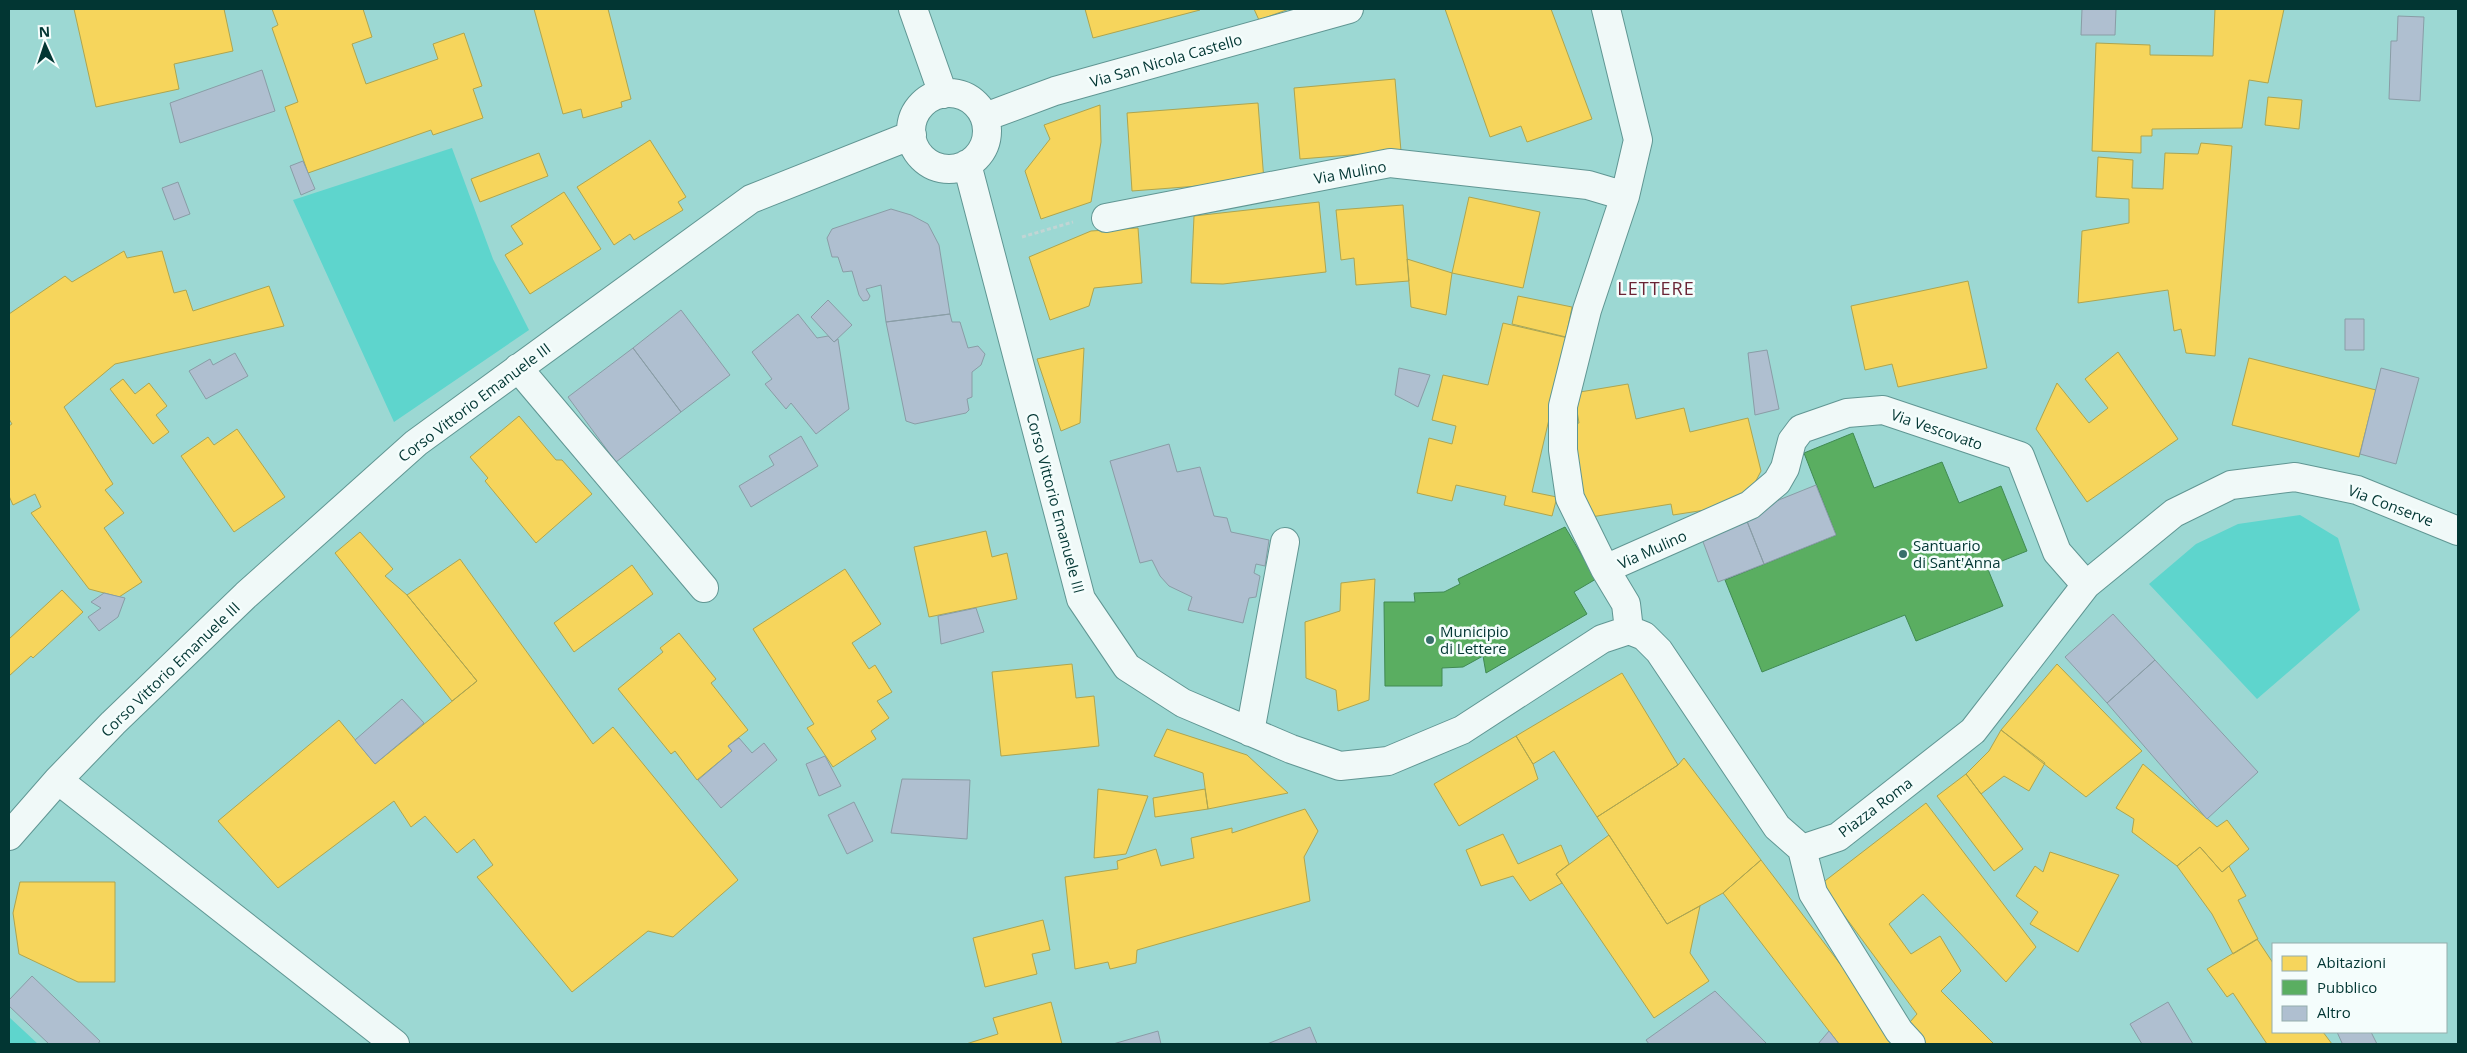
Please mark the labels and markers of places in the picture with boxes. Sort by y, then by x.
place label: Santuario di Sant'Anna [1913,535,2000,572]
marker: Santuario di Sant'Anna [1897,548,1909,560]
place label: Municipio di Lettere [1440,621,1509,658]
marker: Municipio di Lettere [1424,634,1436,646]

